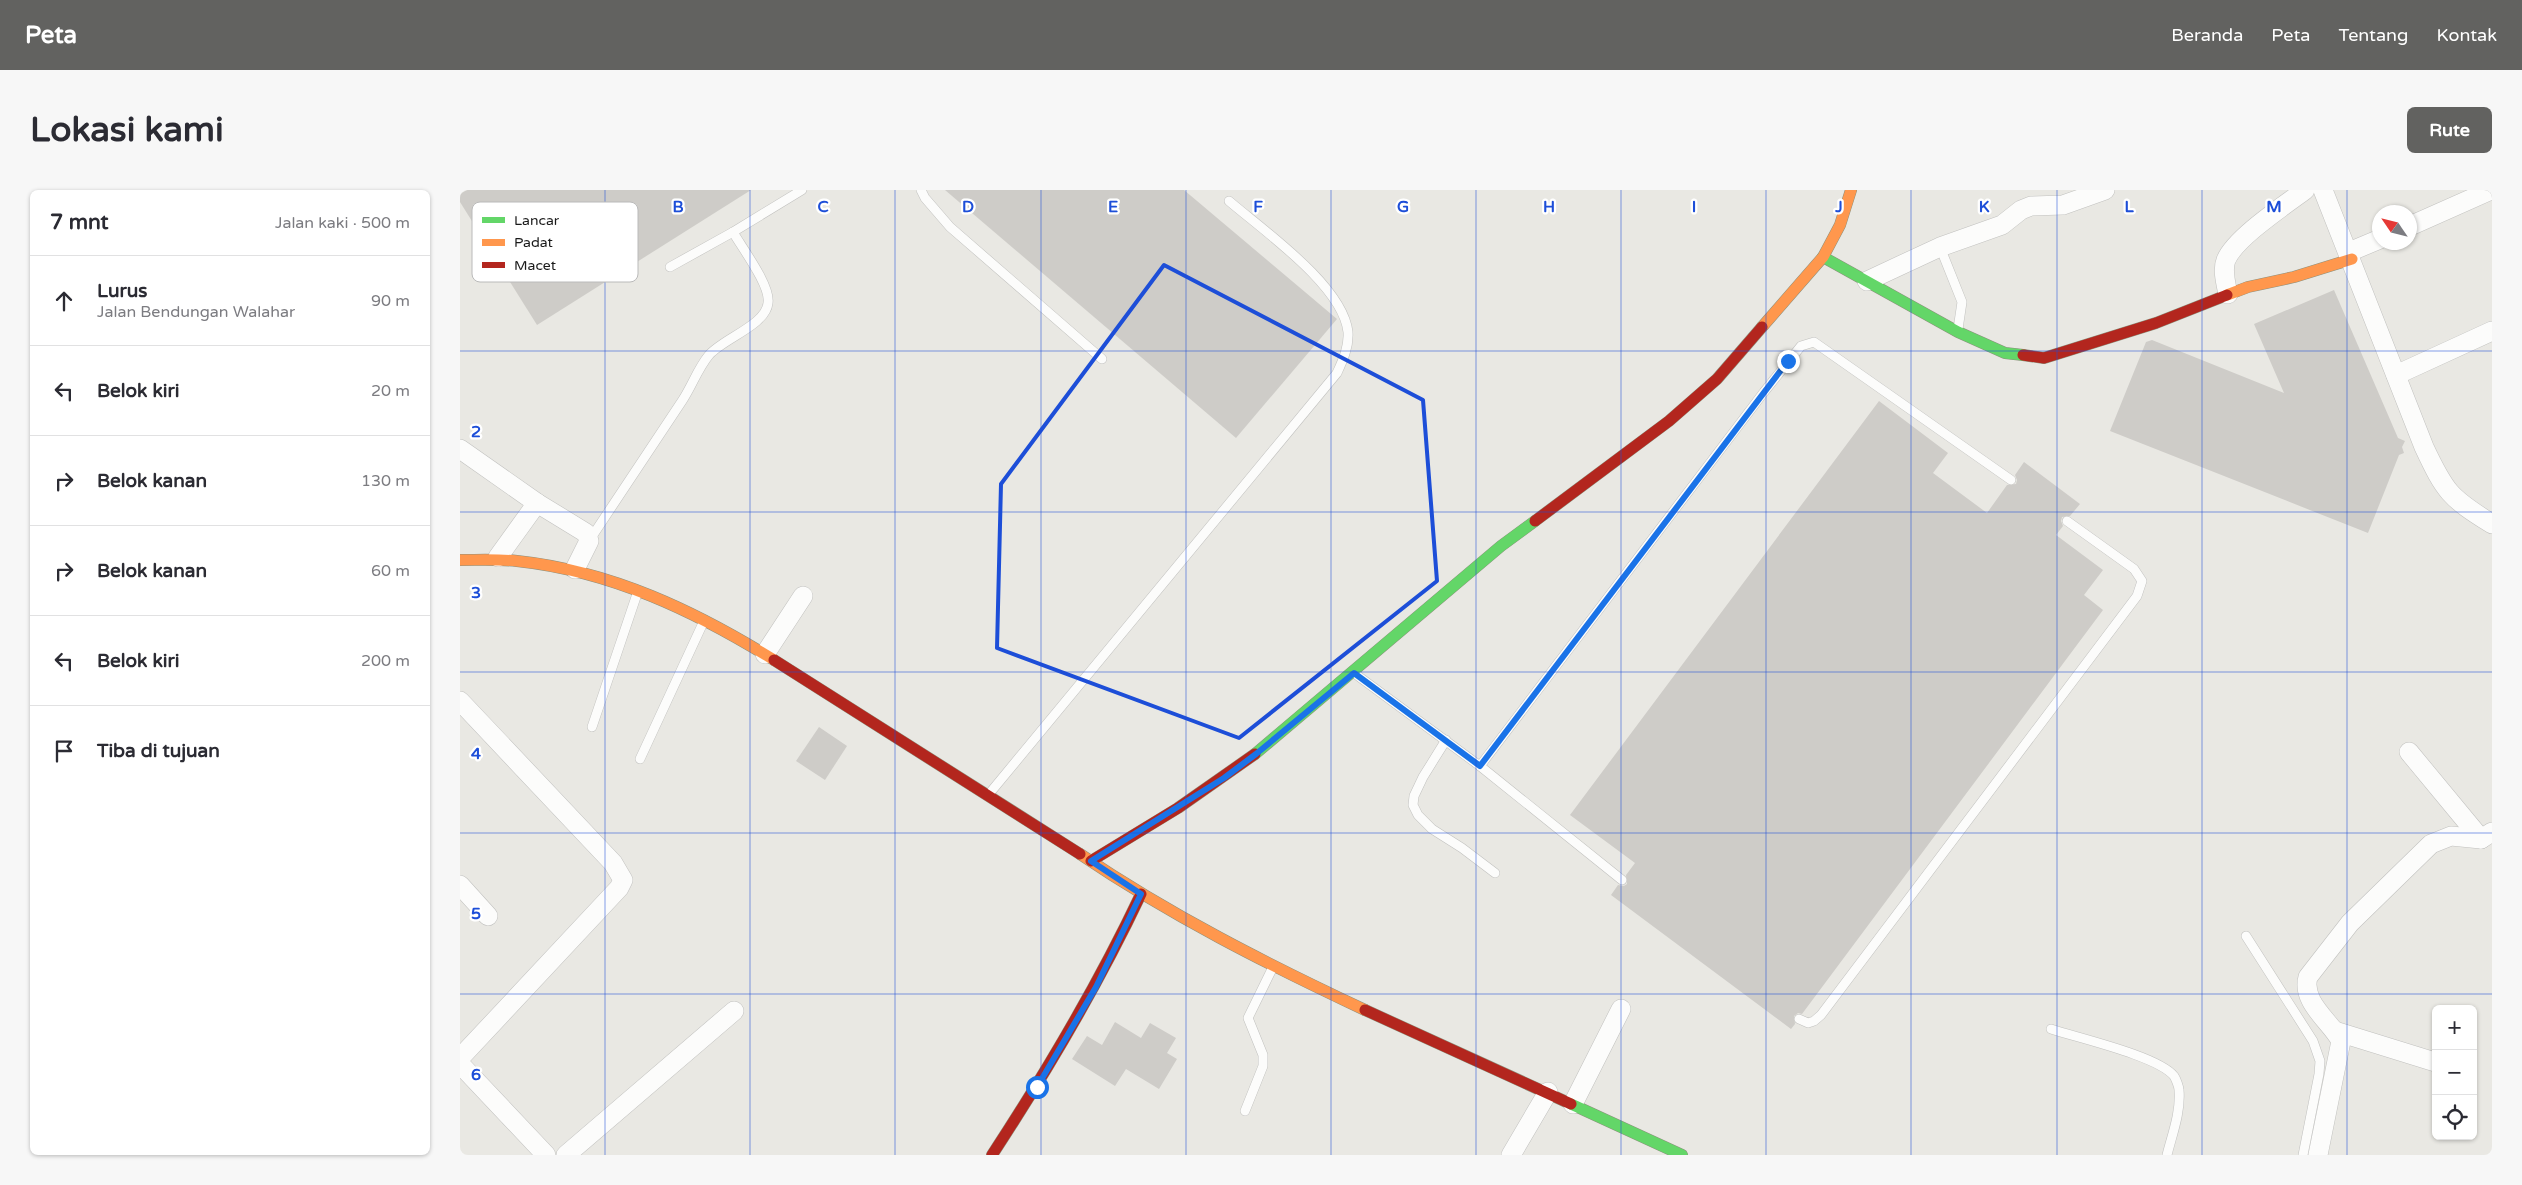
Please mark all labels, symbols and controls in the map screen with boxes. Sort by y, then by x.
text: Peta [25,21,77,50]
text: Beranda [2171,24,2243,46]
text: Peta [2271,24,2310,46]
text: Tentang [2338,24,2408,46]
text: Kontak [2436,24,2497,46]
button: Rute [2407,107,2492,153]
text: Lokasi kami [30,109,224,151]
text: B [672,197,684,217]
text: C [817,197,829,217]
text: D [962,197,974,217]
text: E [1108,197,1118,217]
text: F [1253,197,1263,217]
text: G [1397,197,1409,217]
text: H [1543,197,1555,217]
text: I [1692,197,1696,217]
text: J [1834,197,1843,217]
text: K [1979,197,1990,217]
text: L [2124,197,2134,217]
text: M [2266,197,2282,217]
legend [472,202,638,282]
north arrow [2372,205,2417,250]
text: 7 mnt [50,210,109,235]
text: Lancar [514,212,560,229]
text: Jalan kaki · 500 m [275,213,410,233]
text: Padat [514,234,553,251]
text: Macet [514,257,557,274]
text: Lurus [97,280,147,302]
icon: ahead [50,287,78,315]
text: 90 m [371,291,410,311]
text: Jalan Bendungan Walahar [97,302,295,322]
route end [1777,350,1800,373]
icon: left [50,377,78,405]
text: Belok kiri [97,380,180,402]
text: 20 m [371,381,410,401]
text: 2 [471,422,481,442]
icon: right [50,467,78,495]
text: Belok kanan [97,470,207,492]
text: 130 m [361,471,410,491]
icon: right [50,557,78,585]
text: Belok kanan [97,560,207,582]
text: 60 m [371,561,410,581]
text: 3 [471,583,481,603]
icon: left [50,647,78,675]
text: Belok kiri [97,650,180,672]
text: 200 m [361,651,410,671]
icon: arrive [50,737,78,765]
text: Tiba di tujuan [97,740,220,762]
text: 4 [471,744,481,764]
text: 5 [471,904,481,924]
map controls [2432,1005,2477,1140]
button: + [2432,1005,2477,1050]
button: − [2432,1050,2477,1095]
text: 6 [471,1065,481,1085]
route start [1026,1076,1049,1099]
button: locate [2432,1095,2477,1140]

